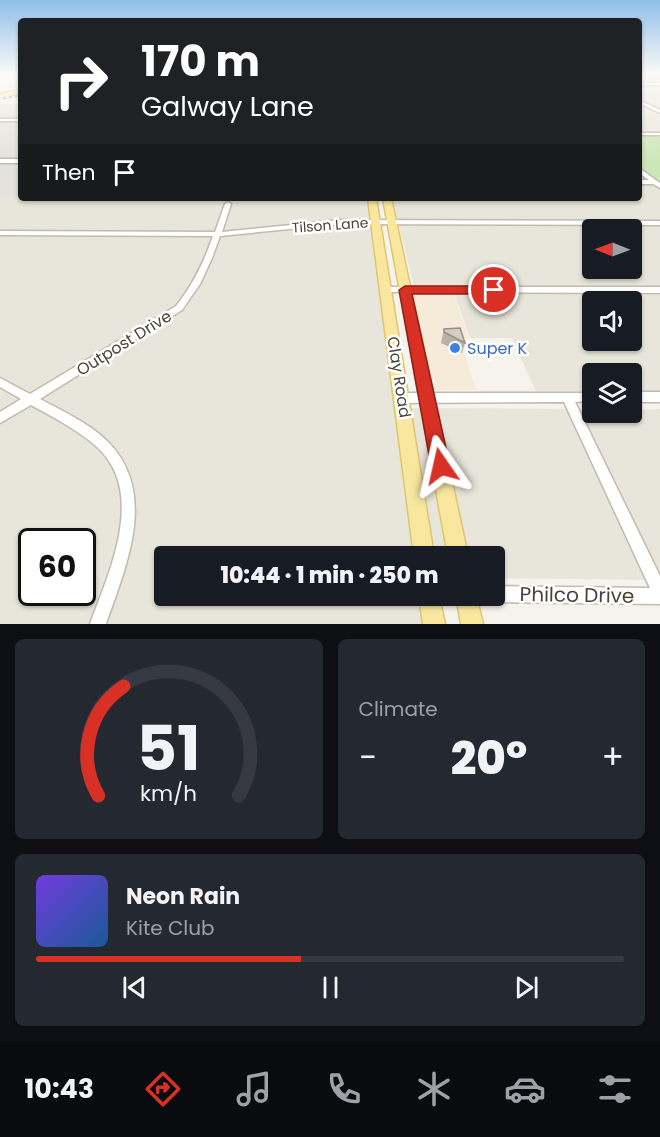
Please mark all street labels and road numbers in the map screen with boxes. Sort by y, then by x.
street label: Tilson Lane [291,212,369,238]
street label: Outpost Drive [72,305,176,381]
street label: Clay Road [381,335,417,419]
street label: Philco Drive [519,580,635,610]

